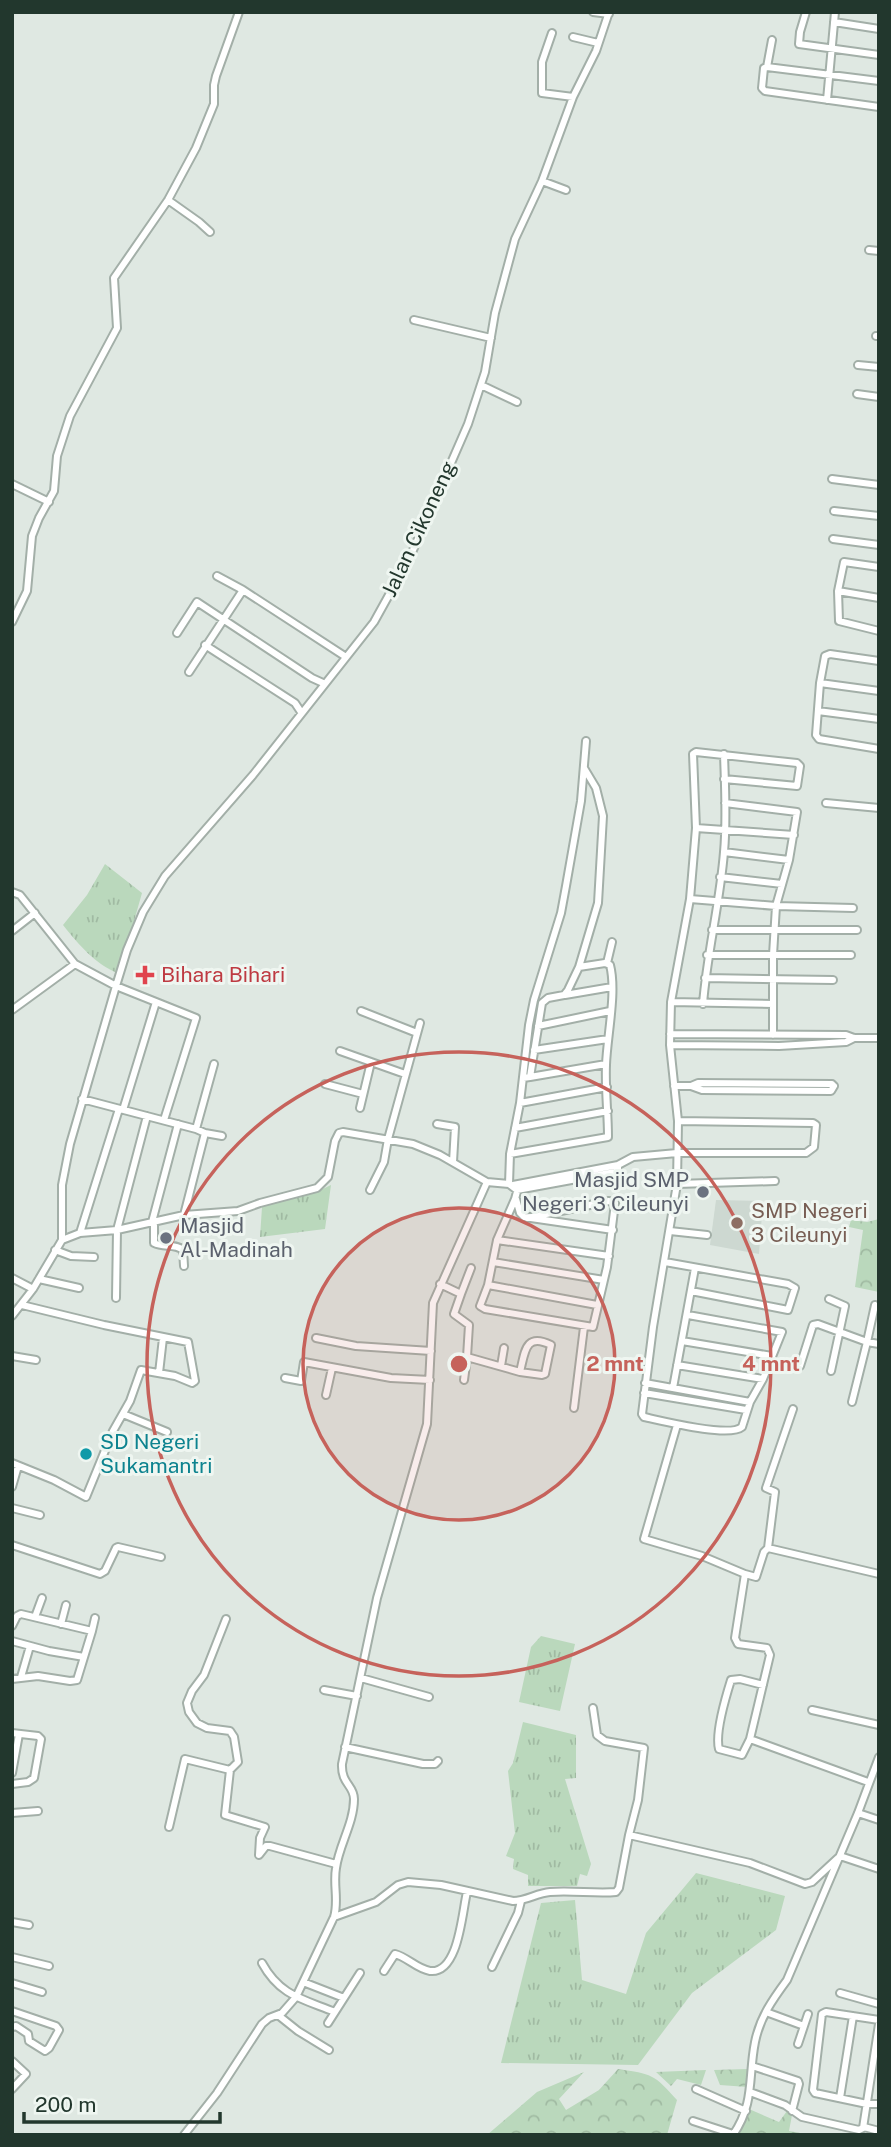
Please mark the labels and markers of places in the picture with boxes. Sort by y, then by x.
place label: Bihara Bihari [161,962,285,987]
marker: Bihara Bihari [135,965,155,985]
place label: Masjid SMP Negeri 3 Cileunyi [522,1167,689,1216]
marker: Masjid SMP Negeri 3 Cileunyi [695,1184,711,1200]
place label: SMP Negeri 3 Cileunyi [751,1198,868,1247]
place label: Masjid Al-Madinah [180,1213,293,1262]
marker: SMP Negeri 3 Cileunyi [729,1215,745,1231]
marker: Masjid Al-Madinah [158,1230,174,1246]
centre of rings [447,1352,471,1376]
place label: SD Negeri Sukamantri [100,1429,213,1478]
marker: SD Negeri Sukamantri [78,1446,94,1462]

